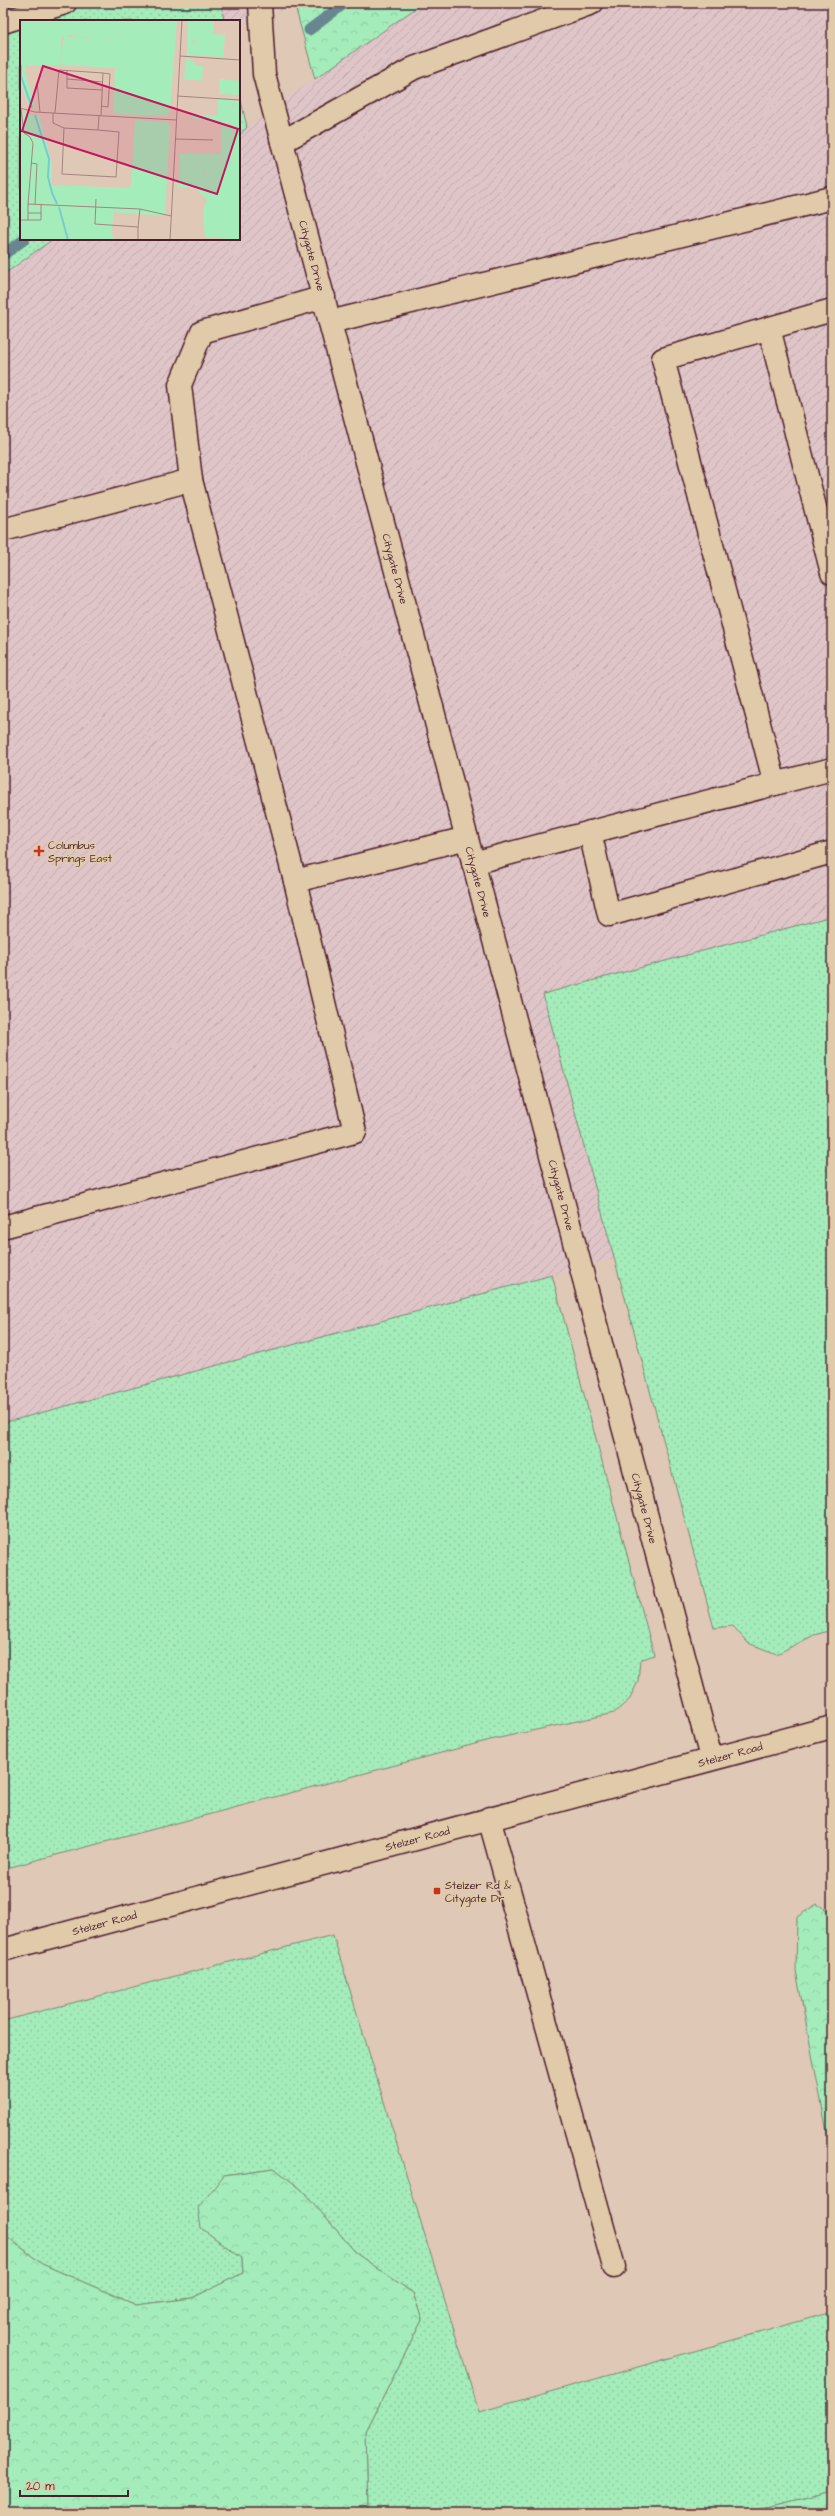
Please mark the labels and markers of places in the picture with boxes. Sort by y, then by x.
place label: Columbus Springs East [48,838,113,867]
marker: Columbus Springs East [33,845,45,857]
place label: Stelzer Rd & Citygate Dr [445,1878,512,1907]
marker: Stelzer Rd & Citygate Dr [432,1886,442,1896]

